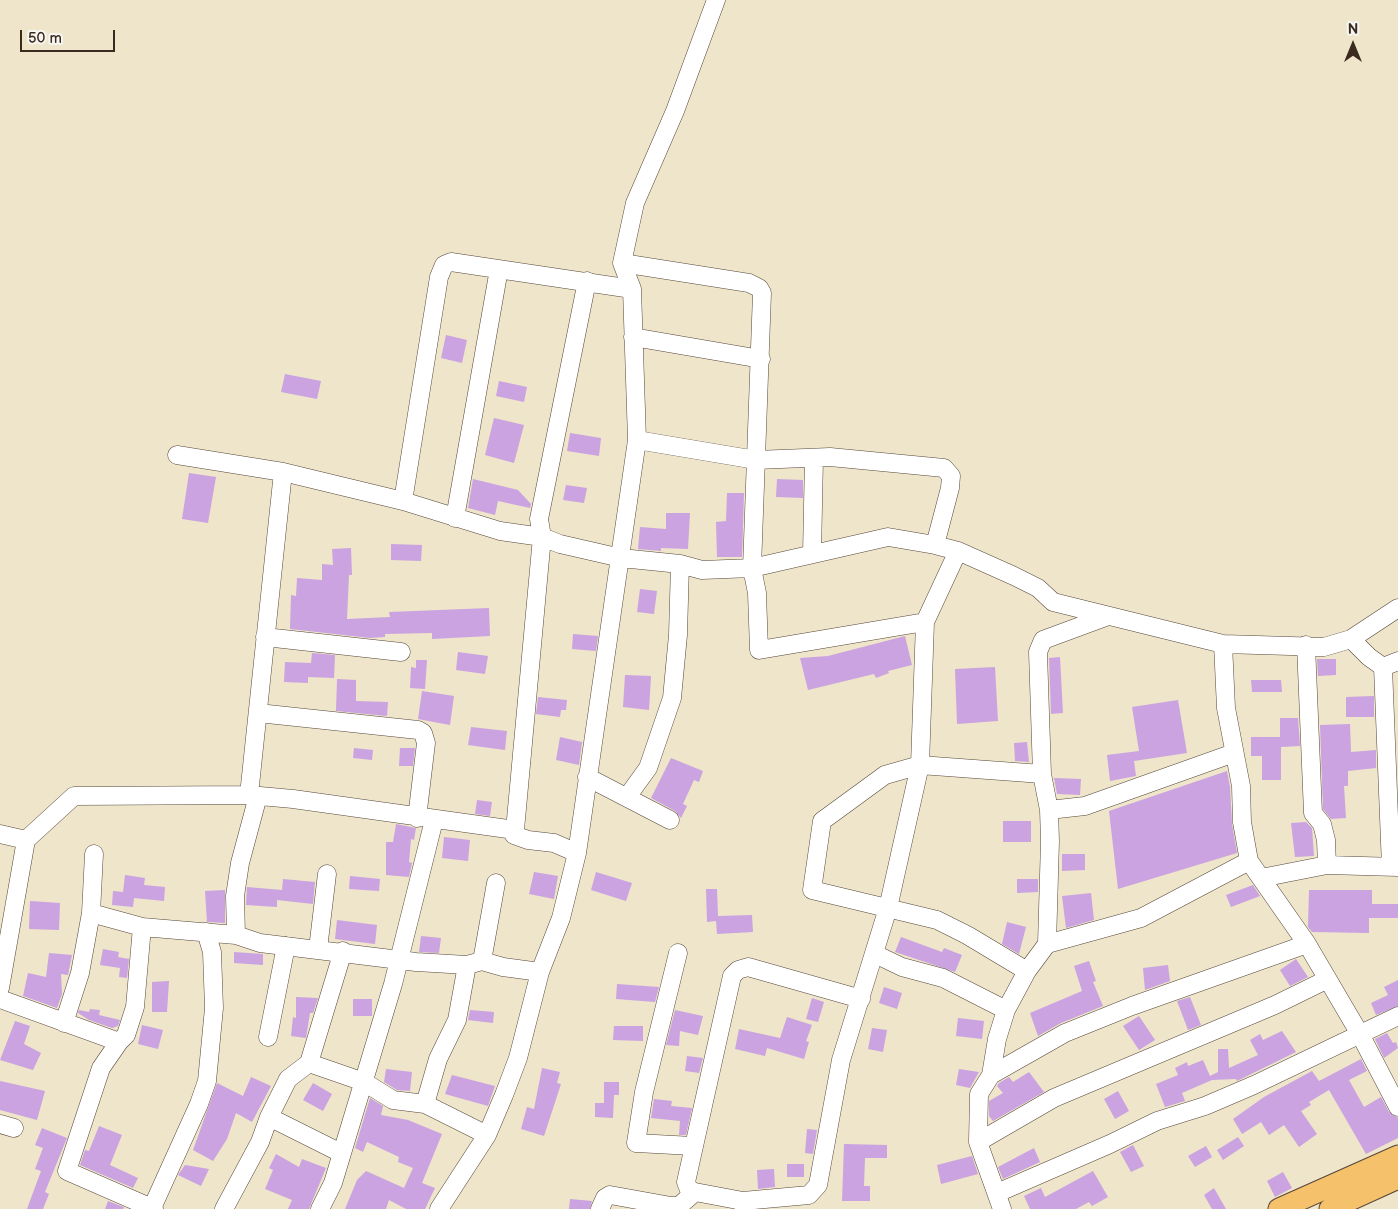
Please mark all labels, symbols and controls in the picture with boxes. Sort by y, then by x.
scale bar [22,20,118,52]
north arrow [1328,20,1378,70]
text: N [1348,21,1358,38]
text: 50 m [28,29,62,48]

